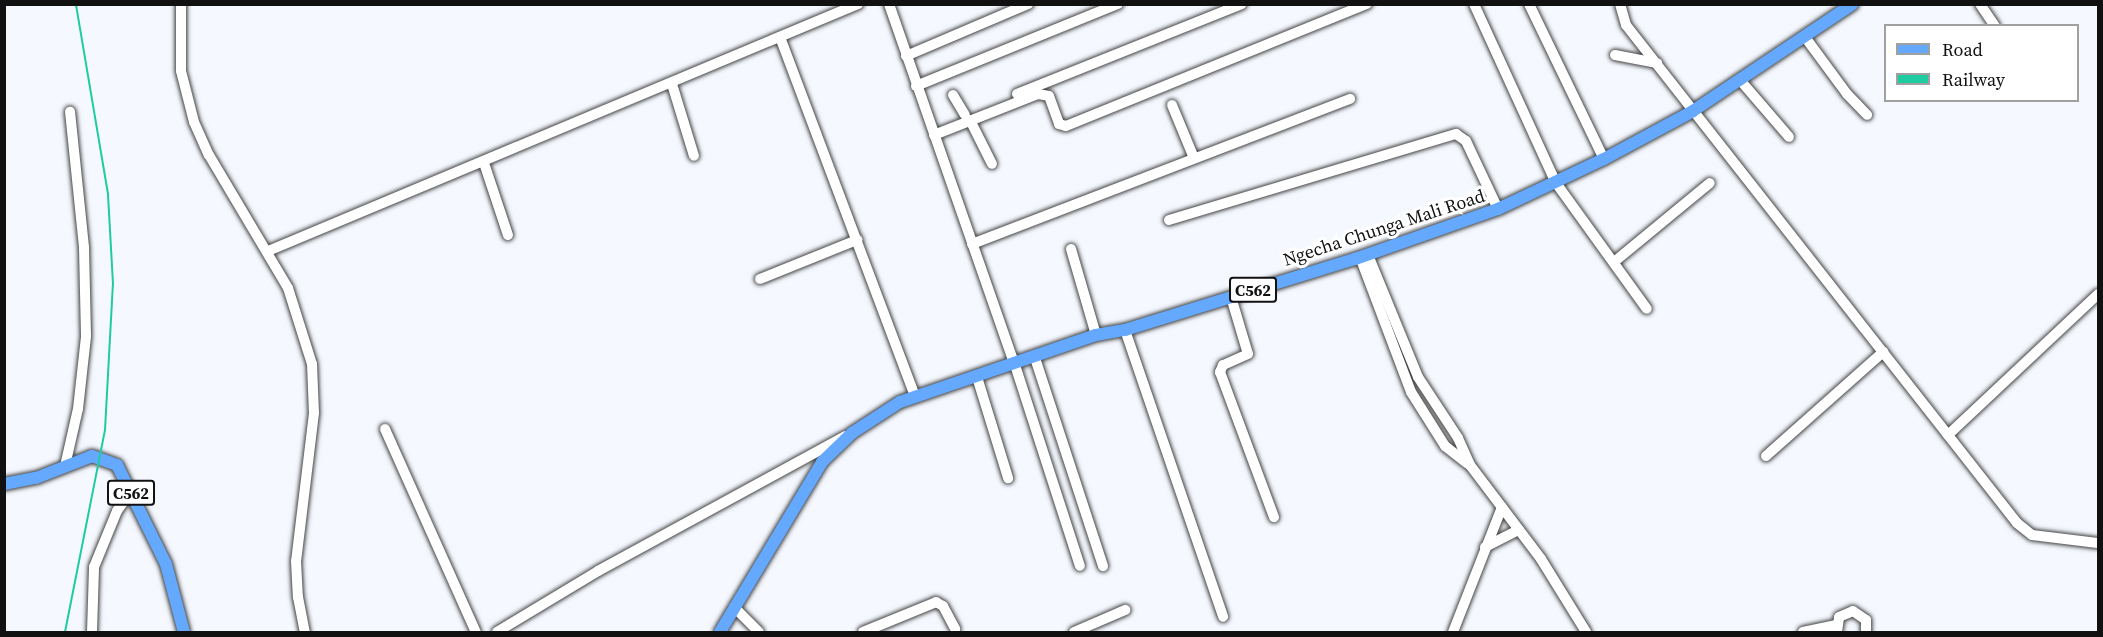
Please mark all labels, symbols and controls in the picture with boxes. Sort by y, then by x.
legend [1884,24,2079,102]
text: Road [1942,37,1983,62]
text: Railway [1942,67,2005,92]
street label: Ngecha Chunga Mali Road [1281,185,1487,271]
road number: C562 [1229,277,1277,303]
road number: C562 [107,480,155,506]

